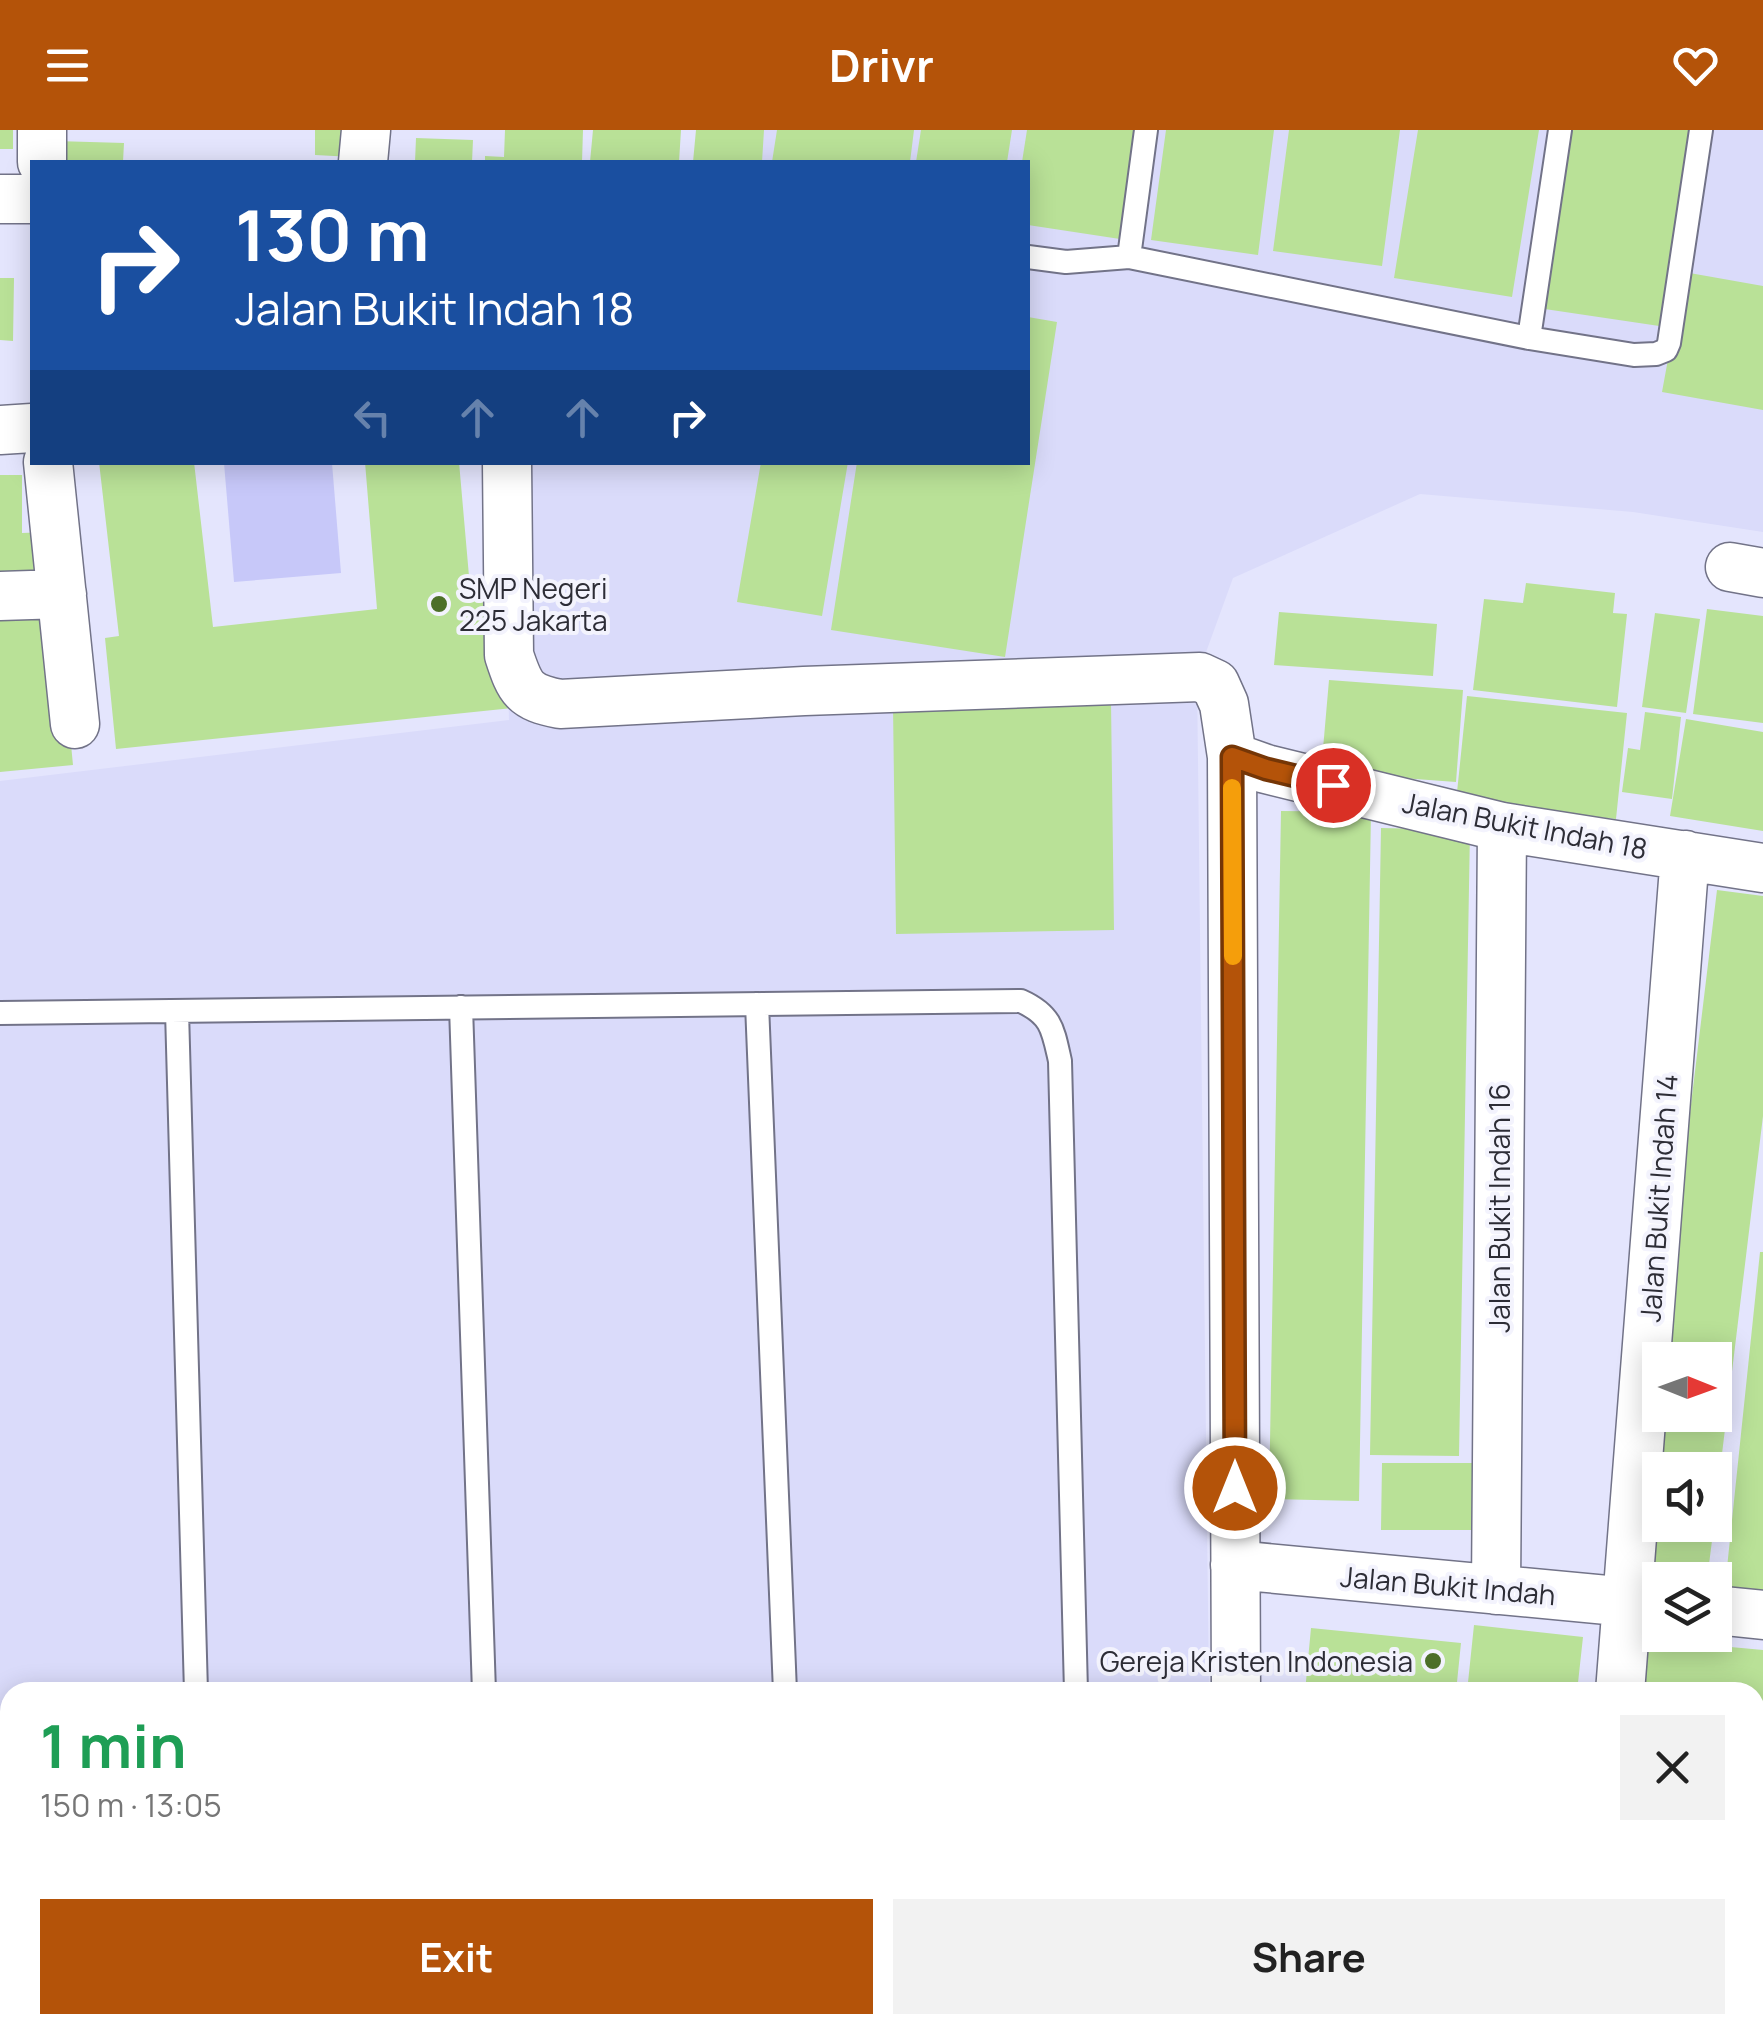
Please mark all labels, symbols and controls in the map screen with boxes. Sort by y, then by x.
text: Drivr [829,34,934,96]
icon: menu [40,38,95,93]
icon: heart [1668,38,1723,93]
text: 130 m [235,186,429,282]
icon: right [70,200,200,330]
text: Jalan Bukit Indah 18 [235,277,634,339]
icon: left [345,390,400,445]
icon: ahead [450,390,505,445]
icon: ahead [555,390,610,445]
icon: right [660,390,715,445]
place label: SMP Negeri 225 Jakarta [459,569,608,639]
marker: SMP Negeri 225 Jakarta [428,593,450,615]
pin [1291,743,1376,828]
icon: arrive [1306,758,1361,813]
street label: Jalan Bukit Indah 18 [1399,783,1651,867]
street label: Jalan Bukit Indah 14 [1630,1073,1686,1323]
street label: Jalan Bukit Indah 16 [1480,1083,1518,1333]
north arrow [1642,1342,1732,1432]
map controls [1642,1342,1732,1652]
position arrow [1183,1436,1287,1540]
button: sound [1642,1452,1732,1542]
street label: Jalan Bukit Indah [1339,1557,1557,1613]
button: layers [1642,1562,1732,1652]
place label: Gereja Kristen Indonesia [1100,1642,1413,1680]
marker: Gereja Kristen Indonesia [1422,1650,1444,1672]
text: 1 min [40,1704,187,1786]
button: close [1620,1715,1725,1820]
text: 150 m · 13:05 [40,1783,222,1827]
button: Exit [40,1899,873,2014]
button: Share [893,1899,1725,2014]

